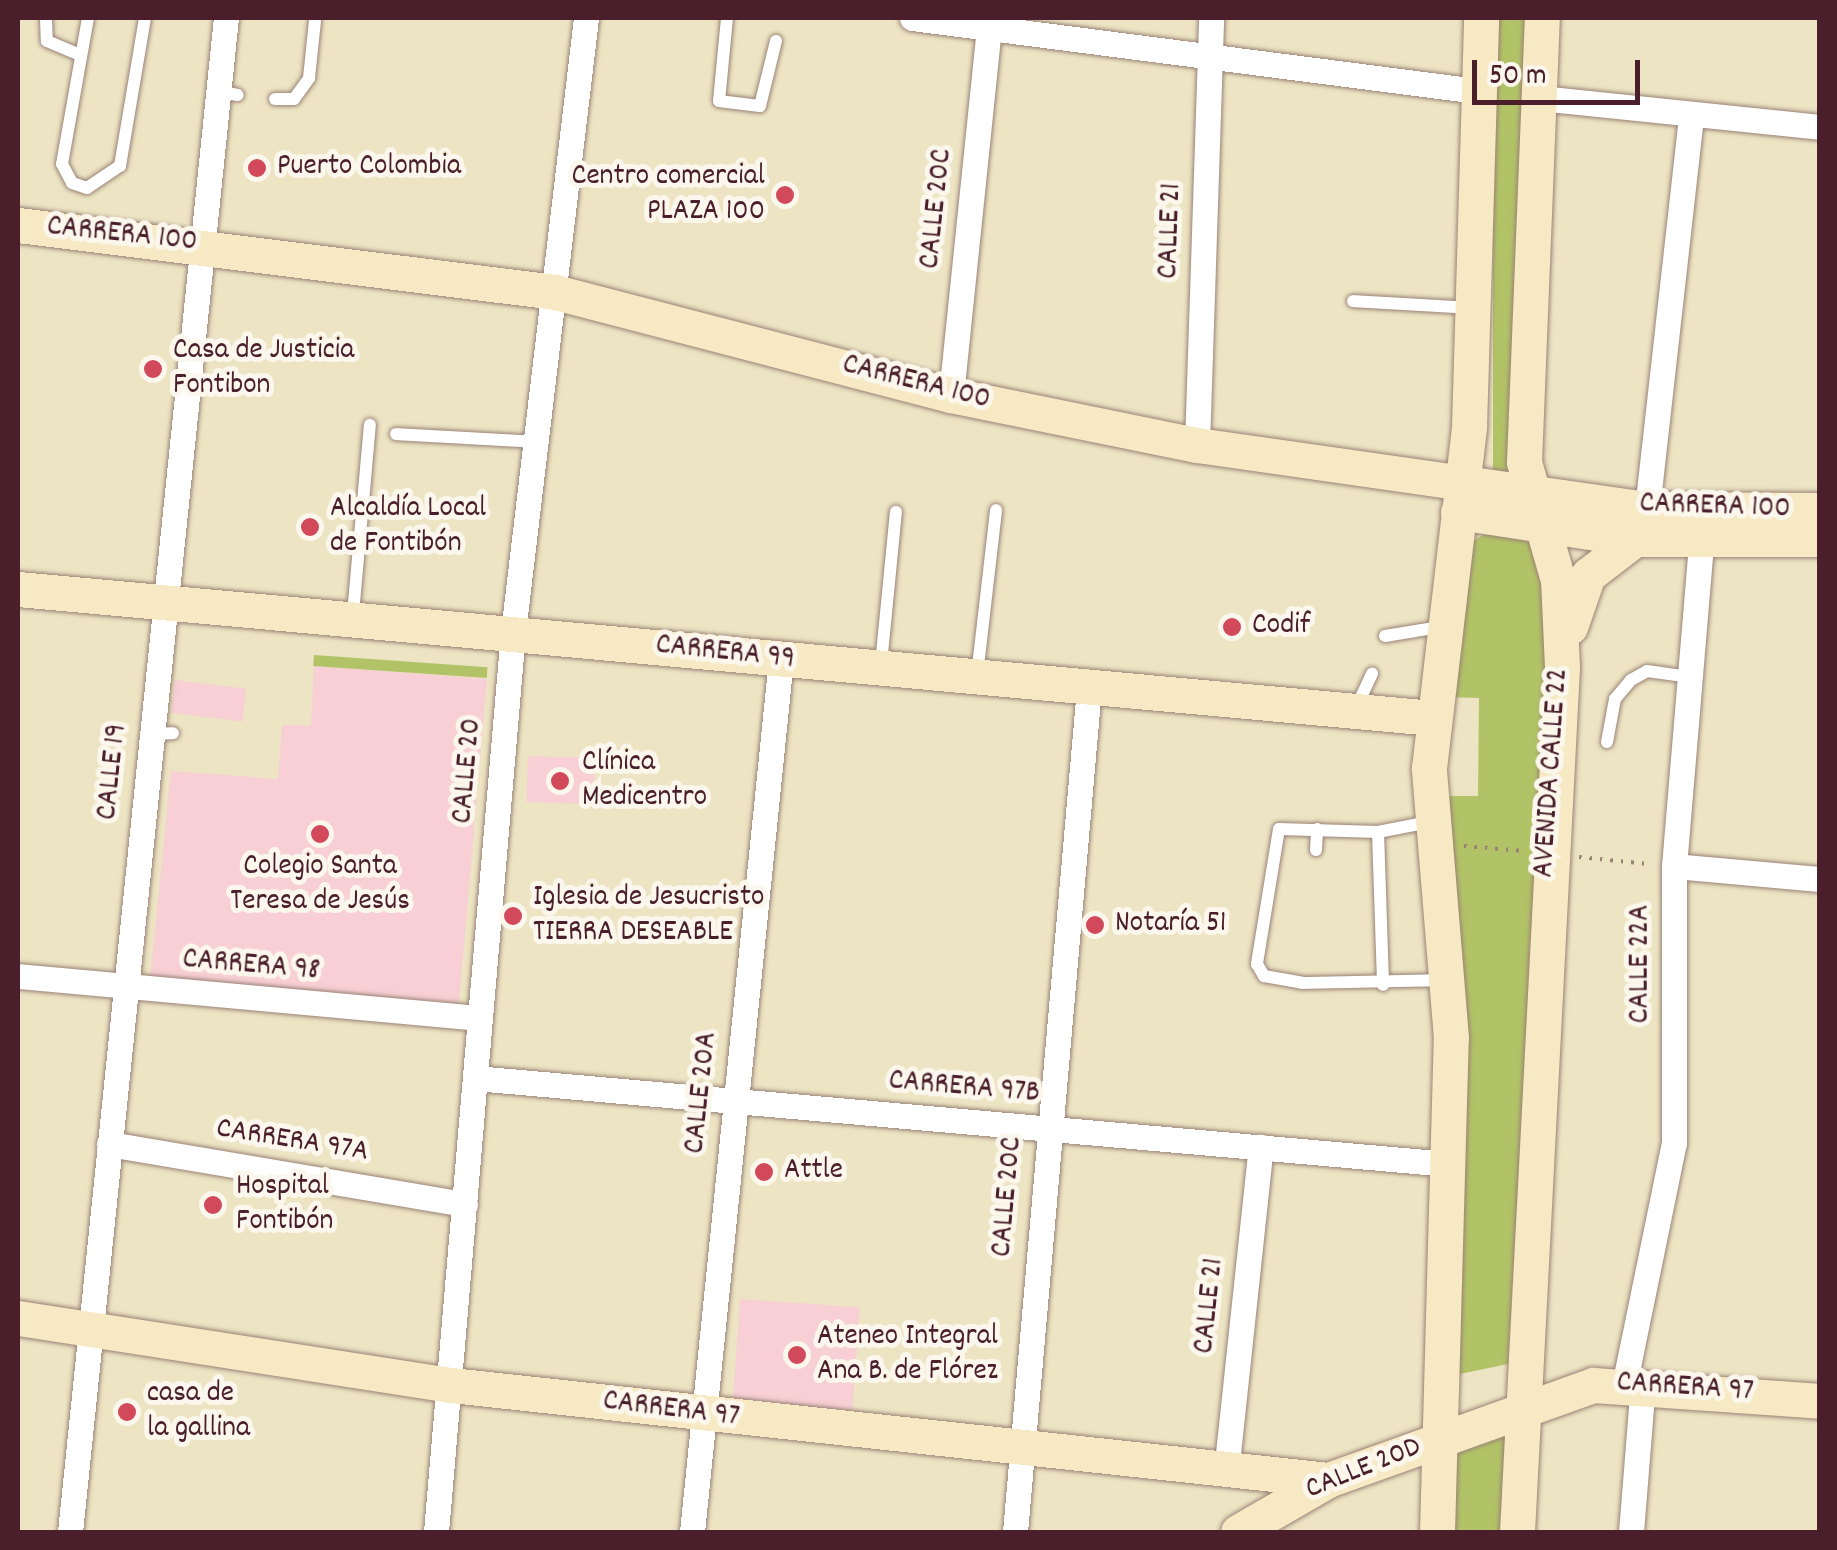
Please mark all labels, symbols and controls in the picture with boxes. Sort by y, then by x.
scale bar [1477,40,1644,102]
text: 50 m [1489,56,1547,99]
street label: CALLE 20C [914,147,962,271]
place label: Puerto Colombia [277,150,461,186]
marker: Puerto Colombia [246,157,268,179]
place label: Centro comercial PLAZA 100 [572,160,765,230]
street label: CALLE 21 [1152,182,1192,280]
marker: Centro comercial PLAZA 100 [774,184,796,206]
street label: CARRERA 100 [45,210,199,262]
place label: Casa de Justicia Fontibon [173,334,354,404]
street label: CARRERA 100 [838,348,994,420]
marker: Casa de Justicia Fontibon [142,358,164,380]
street label: CARRERA 100 [1639,487,1791,529]
place label: Alcaldía Local de Fontibón [330,492,486,562]
marker: Alcaldía Local de Fontibón [299,516,321,538]
place label: Codif [1252,609,1310,645]
marker: Codif [1221,616,1243,638]
street label: CARRERA 99 [654,629,796,679]
street label: AVENIDA CALLE 22 [1528,667,1578,879]
street label: CALLE 20 [446,717,492,825]
street label: CALLE 19 [91,722,137,822]
place label: Clínica Medicentro [582,746,707,816]
marker: Clínica Medicentro [547,768,573,794]
marker: Colegio Santa Teresa de Jesús [309,823,331,845]
place label: Colegio Santa Teresa de Jesús [230,850,410,920]
place label: Iglesia de Jesucristo TIERRA DESEABLE [533,881,764,952]
marker: Iglesia de Jesucristo TIERRA DESEABLE [502,905,524,927]
street label: CALLE 22A [1624,905,1660,1023]
place label: Notaría 51 [1115,907,1226,943]
marker: Notaría 51 [1084,914,1106,936]
street label: CARRERA 98 [181,943,321,991]
street label: CALLE 20A [679,1030,727,1156]
street label: CARRERA 97B [887,1064,1041,1114]
street label: CARRERA 97A [213,1112,371,1172]
street label: CALLE 20C [986,1135,1032,1259]
place label: Attle [784,1154,843,1190]
marker: Attle [753,1161,775,1183]
place label: Hospital Fontibón [236,1170,333,1240]
marker: Hospital Fontibón [200,1192,226,1218]
street label: CALLE 21 [1188,1256,1234,1356]
place label: Ateneo Integral Ana B. de Flórez [817,1320,998,1390]
marker: Ateneo Integral Ana B. de Flórez [786,1344,808,1366]
street label: CARRERA 97 [1615,1366,1755,1412]
place label: casa de la gallina [147,1377,250,1448]
street label: CARRERA 97 [601,1385,741,1437]
marker: casa de la gallina [116,1401,138,1423]
street label: CALLE 20D [1301,1431,1427,1509]

